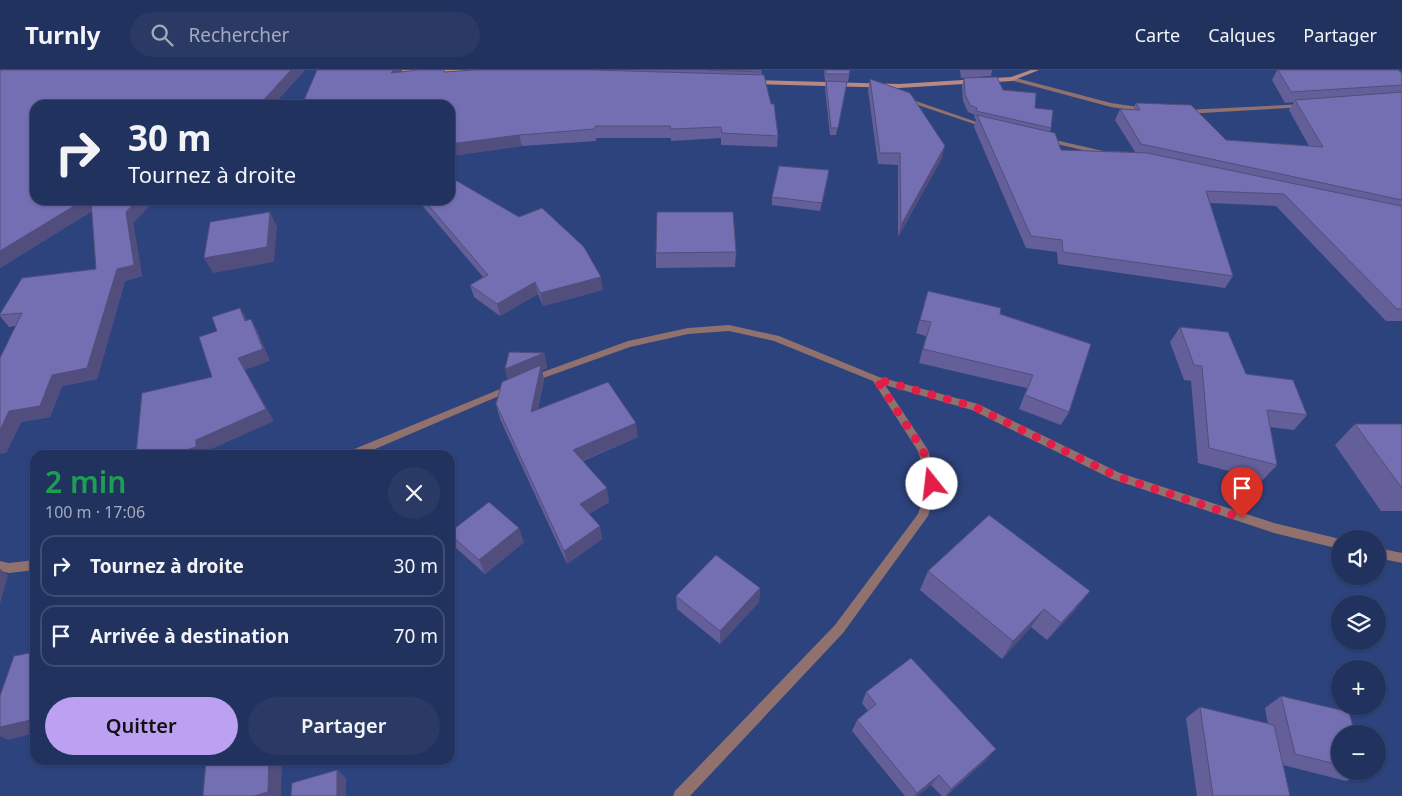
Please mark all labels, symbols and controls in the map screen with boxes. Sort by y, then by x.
search box [130,12,480,57]
text: Turnly [25,18,100,51]
icon: search [148,21,176,49]
text: Rechercher [188,22,289,48]
text: Carte [1135,23,1180,47]
text: Calques [1208,23,1275,47]
text: Partager [1303,23,1377,47]
text: 30 m [128,114,211,161]
icon: right [45,120,110,185]
text: Tournez à droite [128,159,296,189]
position arrow [905,457,957,509]
text: 2 min [45,461,126,502]
button: close [388,467,440,519]
pin [1221,467,1263,518]
icon: arrive [1228,474,1256,502]
text: 100 m · 17:06 [45,501,145,523]
map controls [1331,530,1386,780]
button: sound [1331,530,1386,585]
icon: right [47,552,75,580]
text: Tournez à droite [90,553,244,579]
text: 30 m [394,553,438,579]
button: layers [1331,595,1386,650]
icon: arrive [47,622,75,650]
text: Arrivée à destination [90,623,289,649]
text: 70 m [394,623,438,649]
button: + [1331,660,1386,715]
button: Quitter [45,697,238,755]
button: Partager [248,697,440,755]
button: − [1331,725,1386,780]

